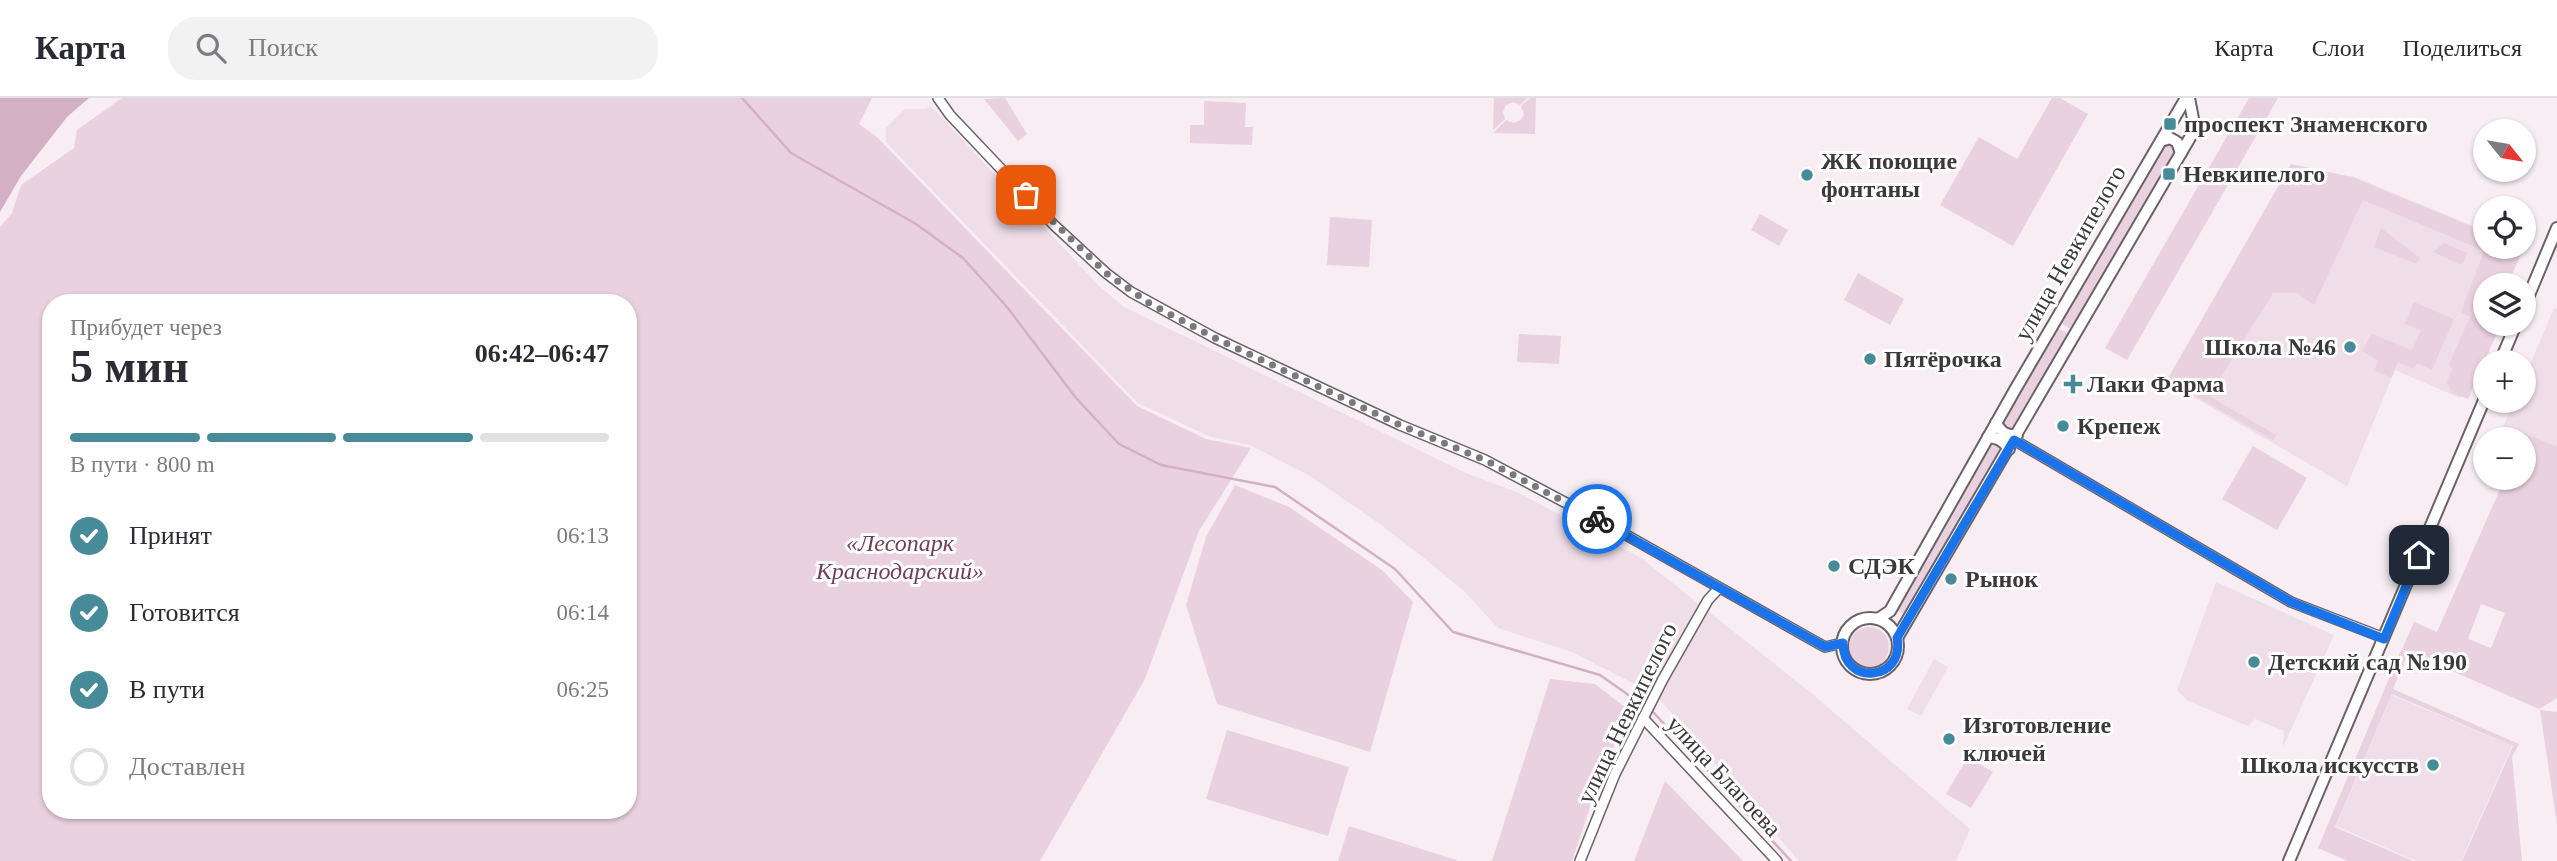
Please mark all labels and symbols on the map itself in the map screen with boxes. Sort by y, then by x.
place label: проспект Знаменского [2184,111,2428,137]
marker: проспект Знаменского [2162,116,2178,132]
north arrow [2473,119,2536,182]
place label: ЖК поющие фонтаны [1821,148,1957,202]
street label: улица Невкипелого [2009,161,2131,345]
place label: Невкипелого [2183,161,2325,187]
pin [996,165,1056,225]
marker: Невкипелого [2161,166,2177,182]
marker: ЖК поющие фонтаны [1799,167,1815,183]
place label: Школа №46 [2205,334,2336,360]
marker: Школа №46 [2342,339,2358,355]
place label: Пятёрочка [1884,346,2002,372]
marker: Пятёрочка [1862,351,1878,367]
place label: Лаки Фарма [2087,371,2224,397]
marker: Лаки Фарма [2065,376,2081,392]
place label: Крепеж [2077,413,2161,439]
marker: Крепеж [2055,418,2071,434]
courier [1562,484,1632,554]
pin [2389,525,2449,585]
park label: «Лесопарк Краснодарский» [815,530,984,584]
place label: СДЭК [1848,553,1916,579]
marker: СДЭК [1826,558,1842,574]
place label: Рынок [1965,566,2038,592]
marker: Рынок [1943,571,1959,587]
street label: улица Невкипелого [1572,618,1682,808]
place label: Детский сад №190 [2268,649,2467,675]
marker: Детский сад №190 [2246,654,2262,670]
street label: улица Благоева [1662,710,1787,842]
place label: Изготовление ключей [1963,712,2112,766]
marker: Изготовление ключей [1941,731,1957,747]
place label: Школа искусств [2241,752,2419,778]
marker: Школа искусств [2425,757,2441,773]

